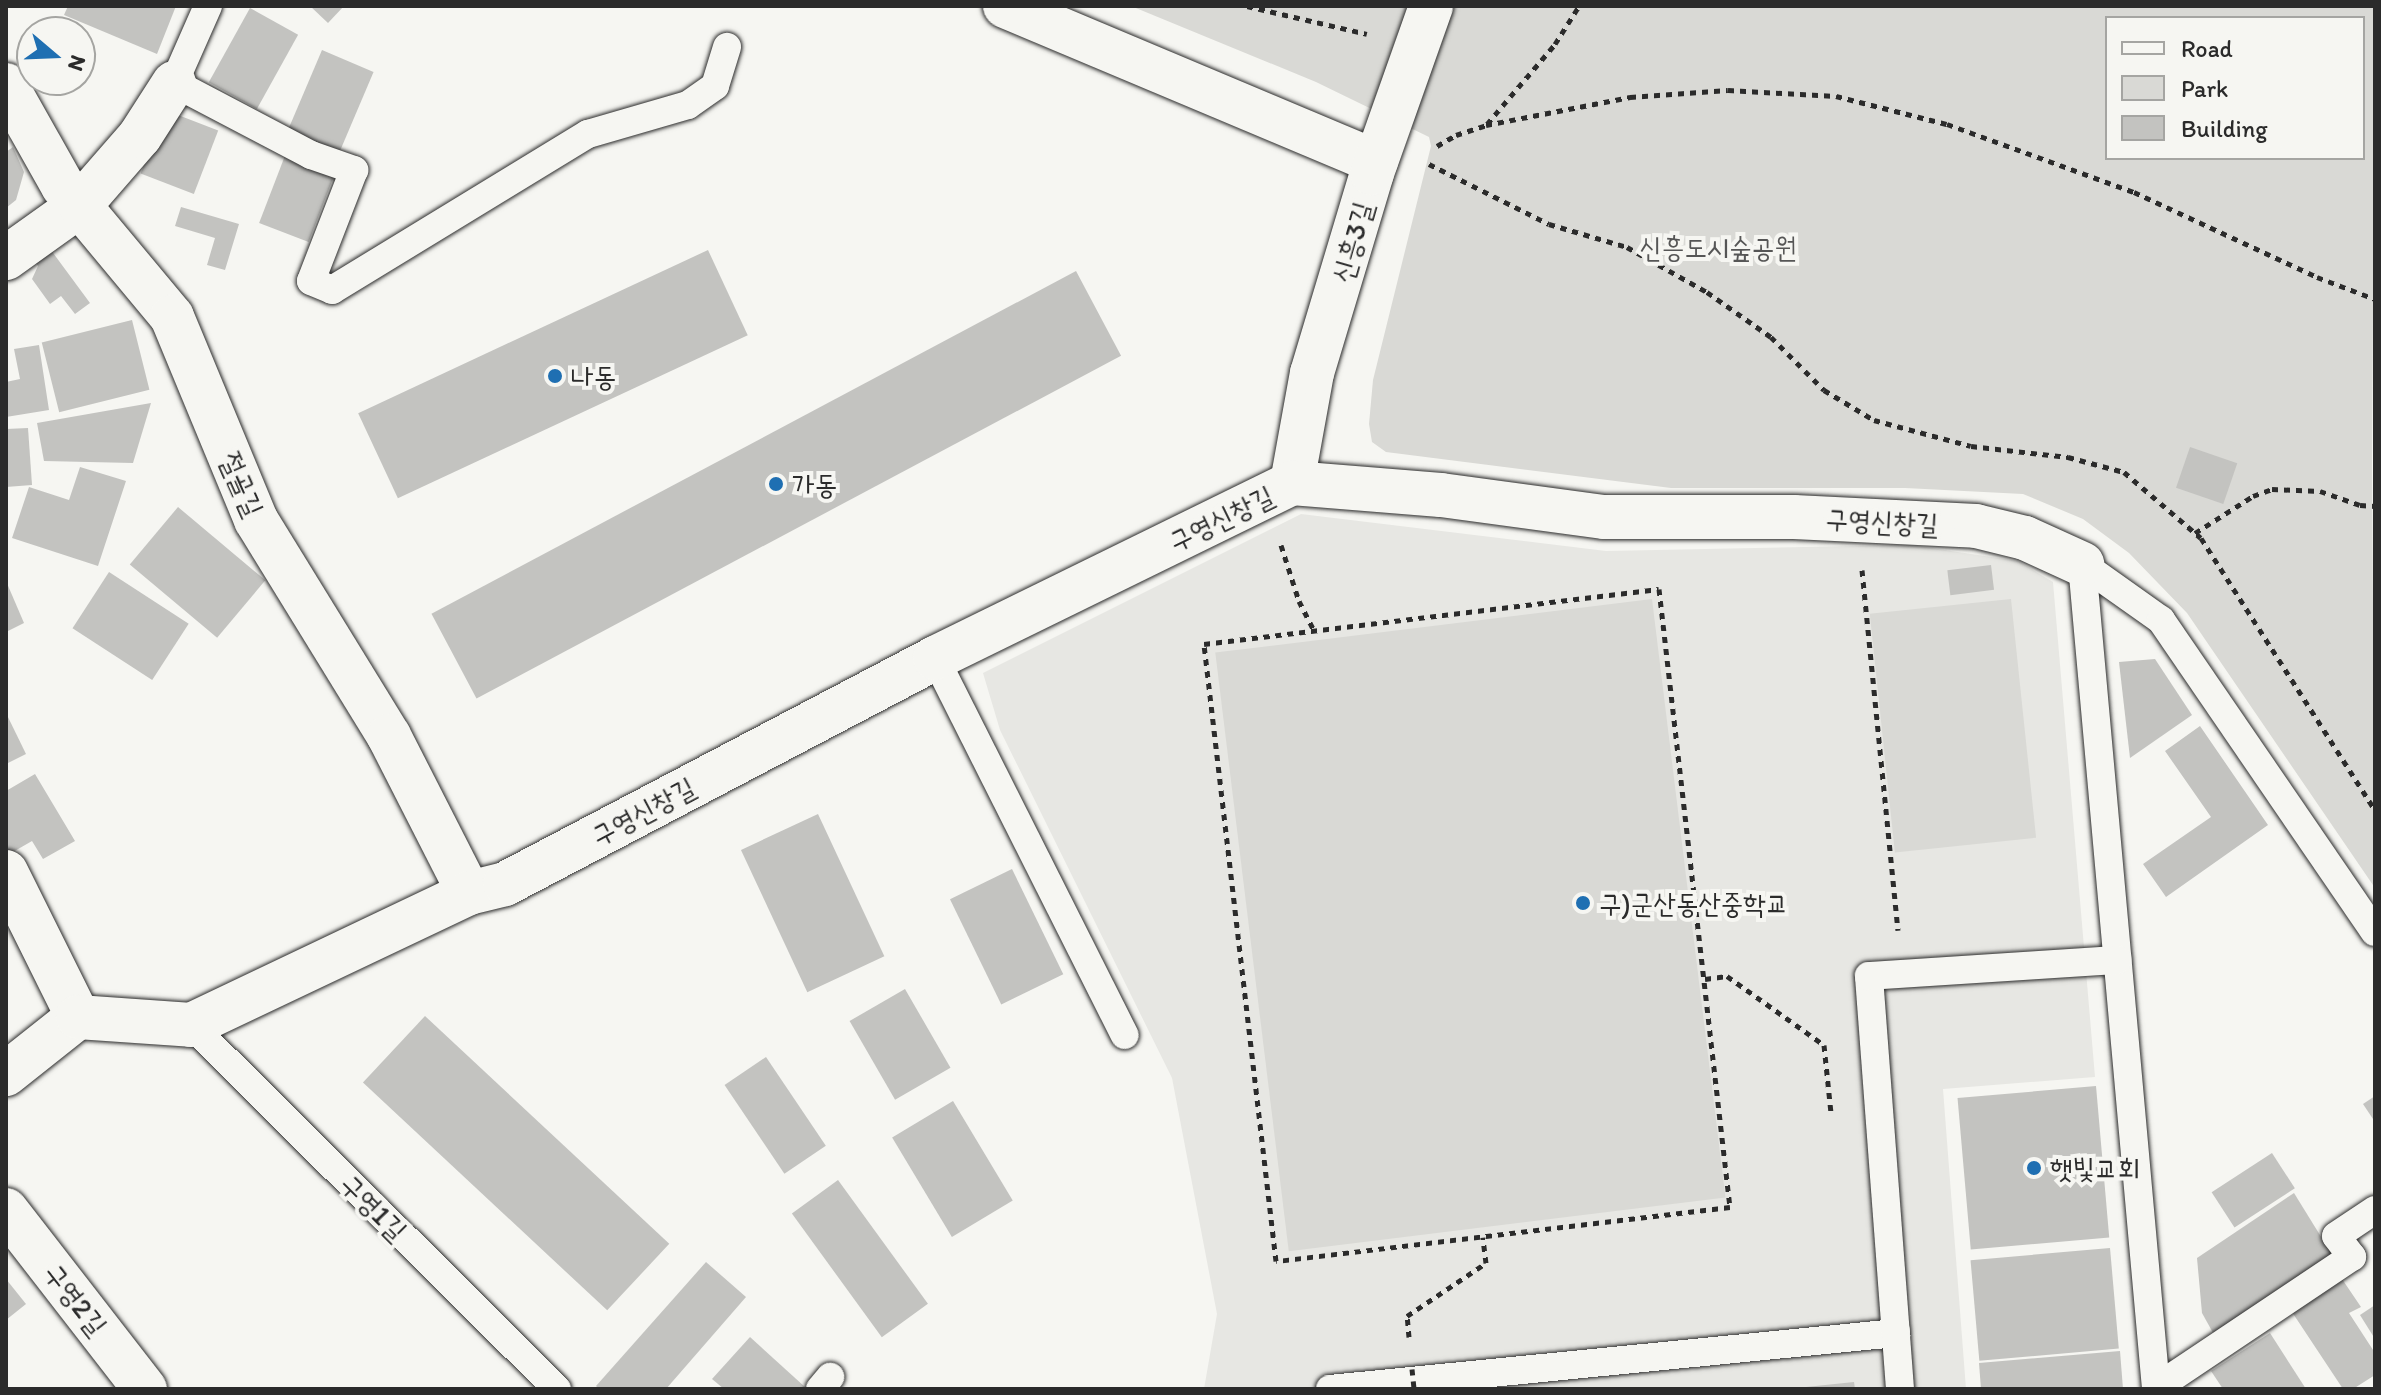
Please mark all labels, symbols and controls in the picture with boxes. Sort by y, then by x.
north arrow [16,16,96,96]
legend [2105,16,2365,160]
text: Road [2181,34,2233,63]
text: N [62,52,92,75]
text: Park [2181,74,2228,103]
text: Building [2181,114,2268,143]
street label: 신흥3길 [1324,198,1380,286]
park label: 신흥도시숲공원 [1639,230,1797,264]
place label: 나동 [571,359,616,393]
marker: 나동 [546,367,564,385]
street label: 절골길 [213,446,271,522]
place label: 가동 [792,467,837,501]
marker: 가동 [767,475,785,493]
street label: 구영신창길 [1163,478,1279,558]
street label: 구영신창길 [1825,501,1939,541]
street label: 구영신창길 [585,770,701,852]
place label: 구)군산동산중학교 [1599,886,1788,920]
marker: 구)군산동산중학교 [1574,894,1592,912]
place label: 햇빛교회 [2050,1151,2140,1185]
marker: 햇빛교회 [2025,1159,2043,1177]
street label: 구영1길 [334,1167,414,1247]
street label: 구영2길 [37,1256,115,1342]

